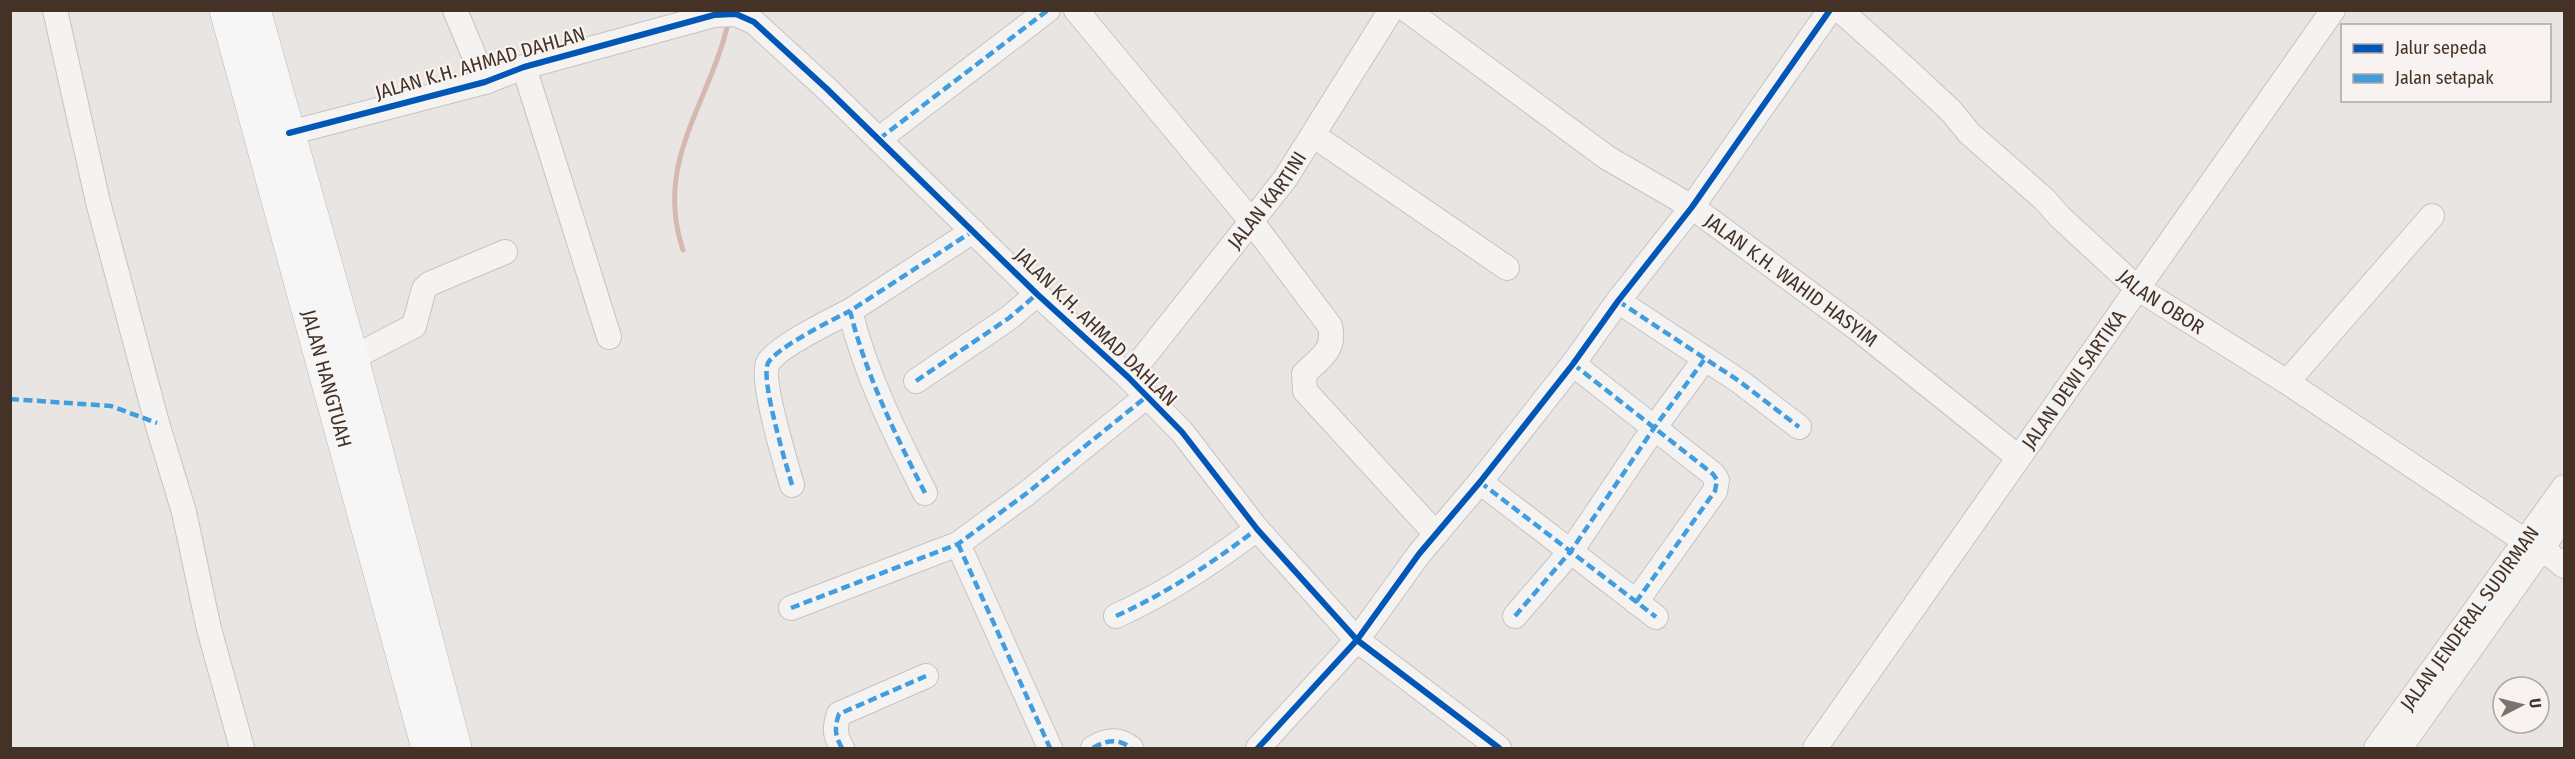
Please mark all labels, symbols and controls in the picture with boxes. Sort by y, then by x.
street label: JALAN K.H. AHMAD DAHLAN [372,22,588,104]
legend [2341,24,2551,102]
text: Jalur sepeda [2395,37,2487,59]
text: Jalan setapak [2395,67,2494,89]
street label: JALAN KARTINI [1222,147,1311,254]
street label: JALAN K.H. WAHID HASYIM [1700,208,1882,352]
street label: JALAN K.H. AHMAD DAHLAN [1009,243,1183,411]
street label: JALAN OBOR [2113,264,2209,339]
street label: JALAN DEWI SARTIKA [2016,305,2131,454]
street label: JALAN HANGTUAH [297,307,357,450]
street label: JALAN JENDERAL SUDIRMAN [2395,521,2545,715]
north arrow [2491,675,2551,735]

